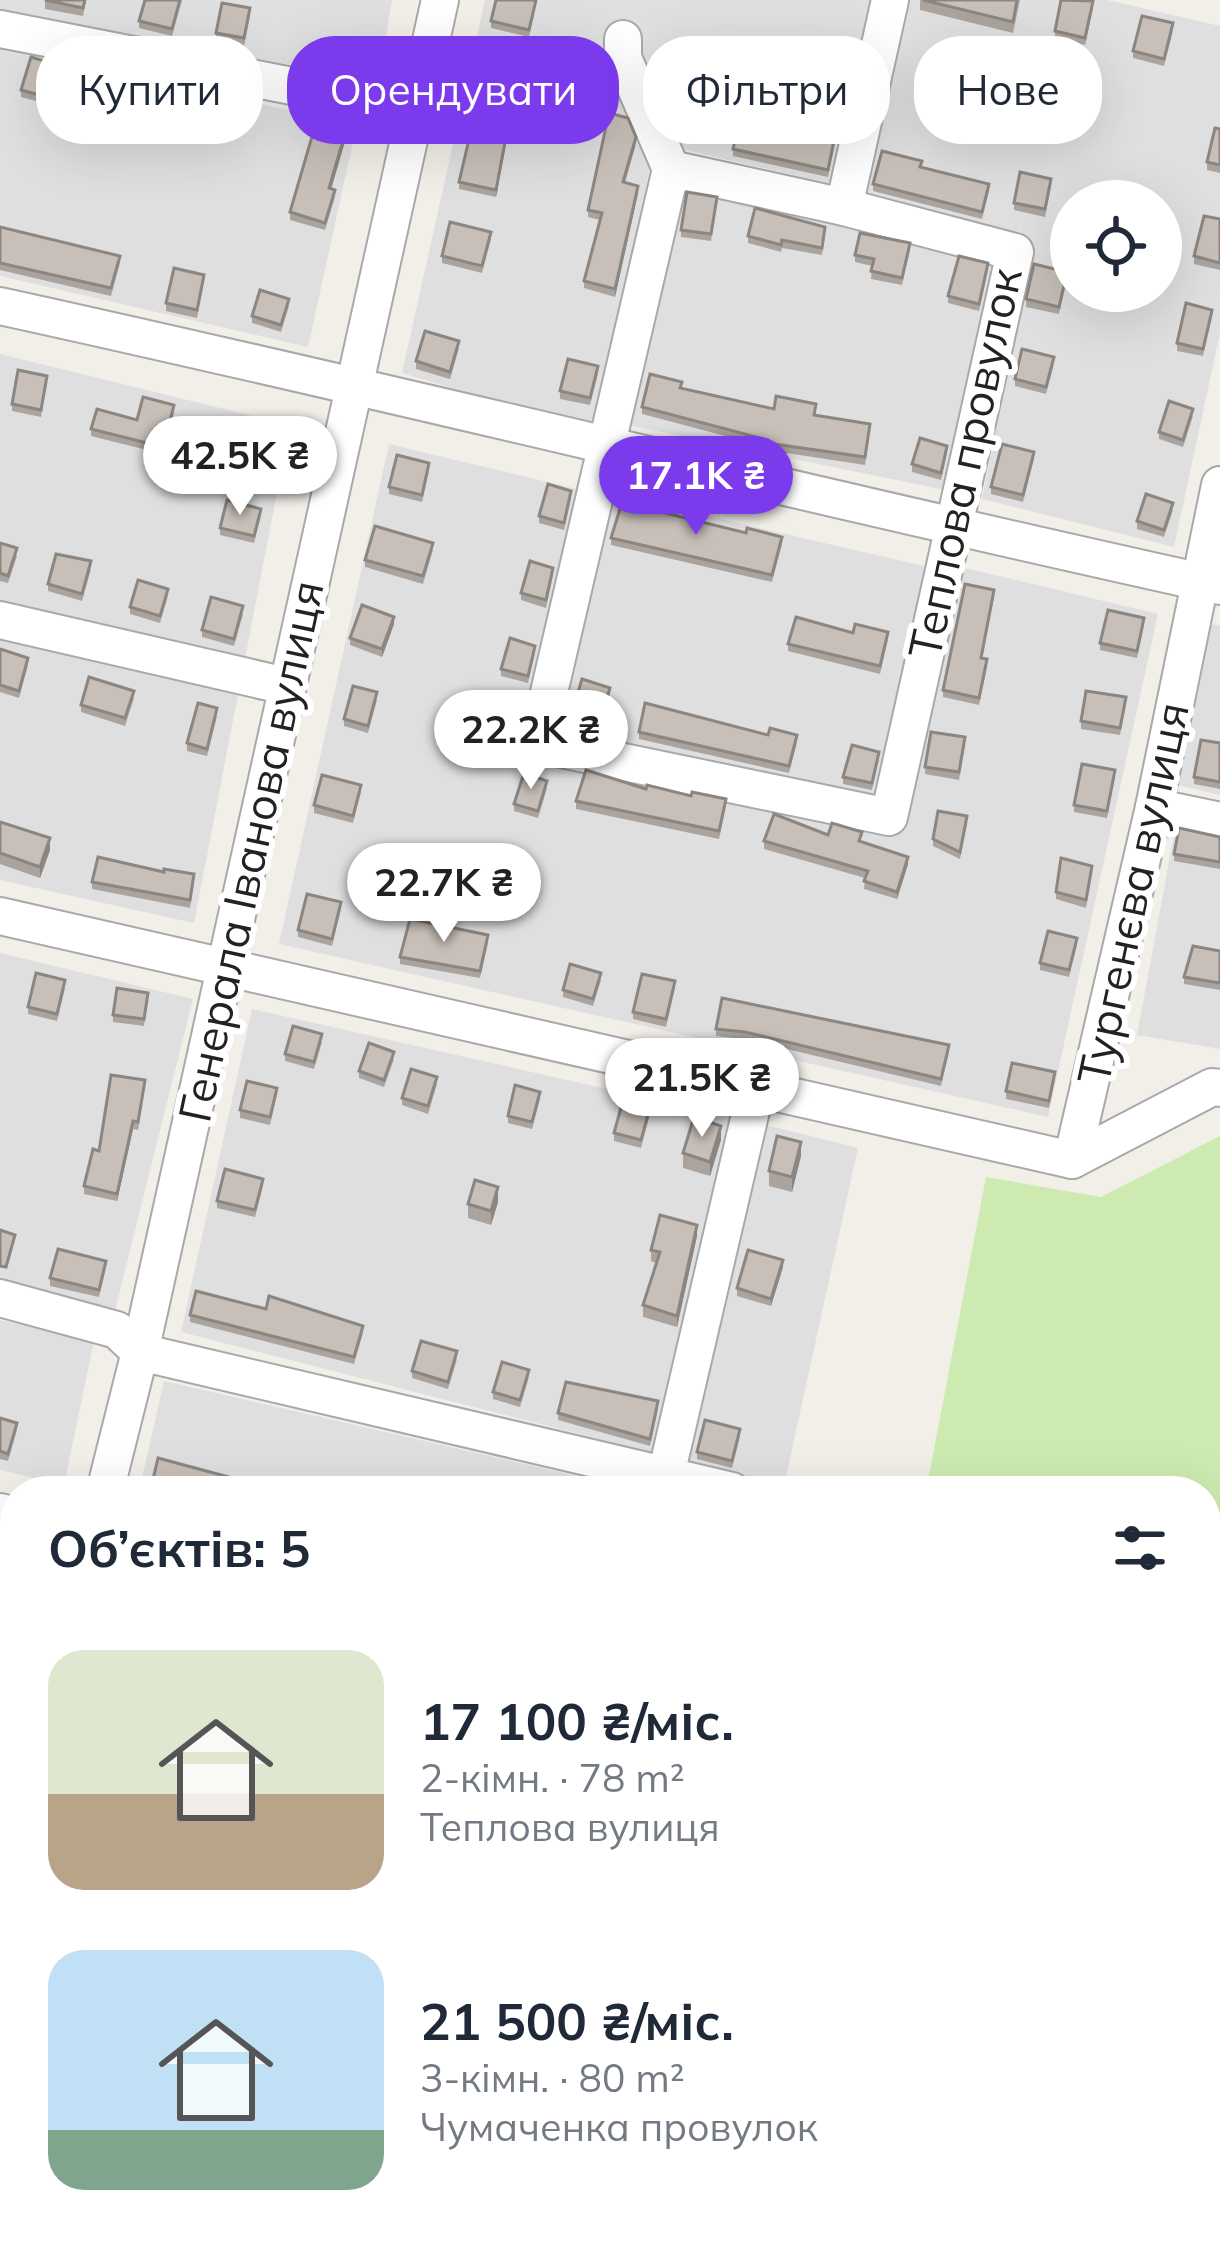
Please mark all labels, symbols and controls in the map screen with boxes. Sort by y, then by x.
chip: Купити [36,36,263,144]
chip: Орендувати [287,36,619,144]
chip: Фільтри [643,36,890,144]
chip: Нове [914,36,1102,144]
map controls [1050,180,1182,312]
button: locate [1050,180,1182,312]
street label: Теплова провулок [895,262,1033,663]
pin: 42.5K ₴ [129,416,351,518]
text: 42.5K ₴ [170,430,310,479]
pin: 17.1K ₴ [585,436,807,538]
text: 17.1K ₴ [626,450,766,499]
street label: Генерала Іванова вулиця [165,575,335,1127]
pin: 22.2K ₴ [420,690,642,792]
street label: Тургенєва вулиця [1064,697,1200,1089]
text: 22.2K ₴ [461,704,601,753]
pin: 22.7K ₴ [333,843,555,945]
text: 22.7K ₴ [374,857,514,906]
pin: 21.5K ₴ [591,1038,813,1140]
text: 21.5K ₴ [632,1052,772,1101]
icon: filters [1107,1515,1173,1581]
text: Об’єктів: 5 [48,1516,310,1580]
text: 17 100 ₴/міс. [420,1689,734,1753]
icon: home [144,1698,288,1842]
text: 2-кімн. · 78 m² [420,1753,685,1802]
text: Теплова вулиця [420,1802,720,1851]
text: 21 500 ₴/міс. [420,1989,734,2053]
icon: home [144,1998,288,2142]
text: 3-кімн. · 80 m² [420,2053,685,2102]
text: Чумаченка провулок [420,2102,818,2151]

